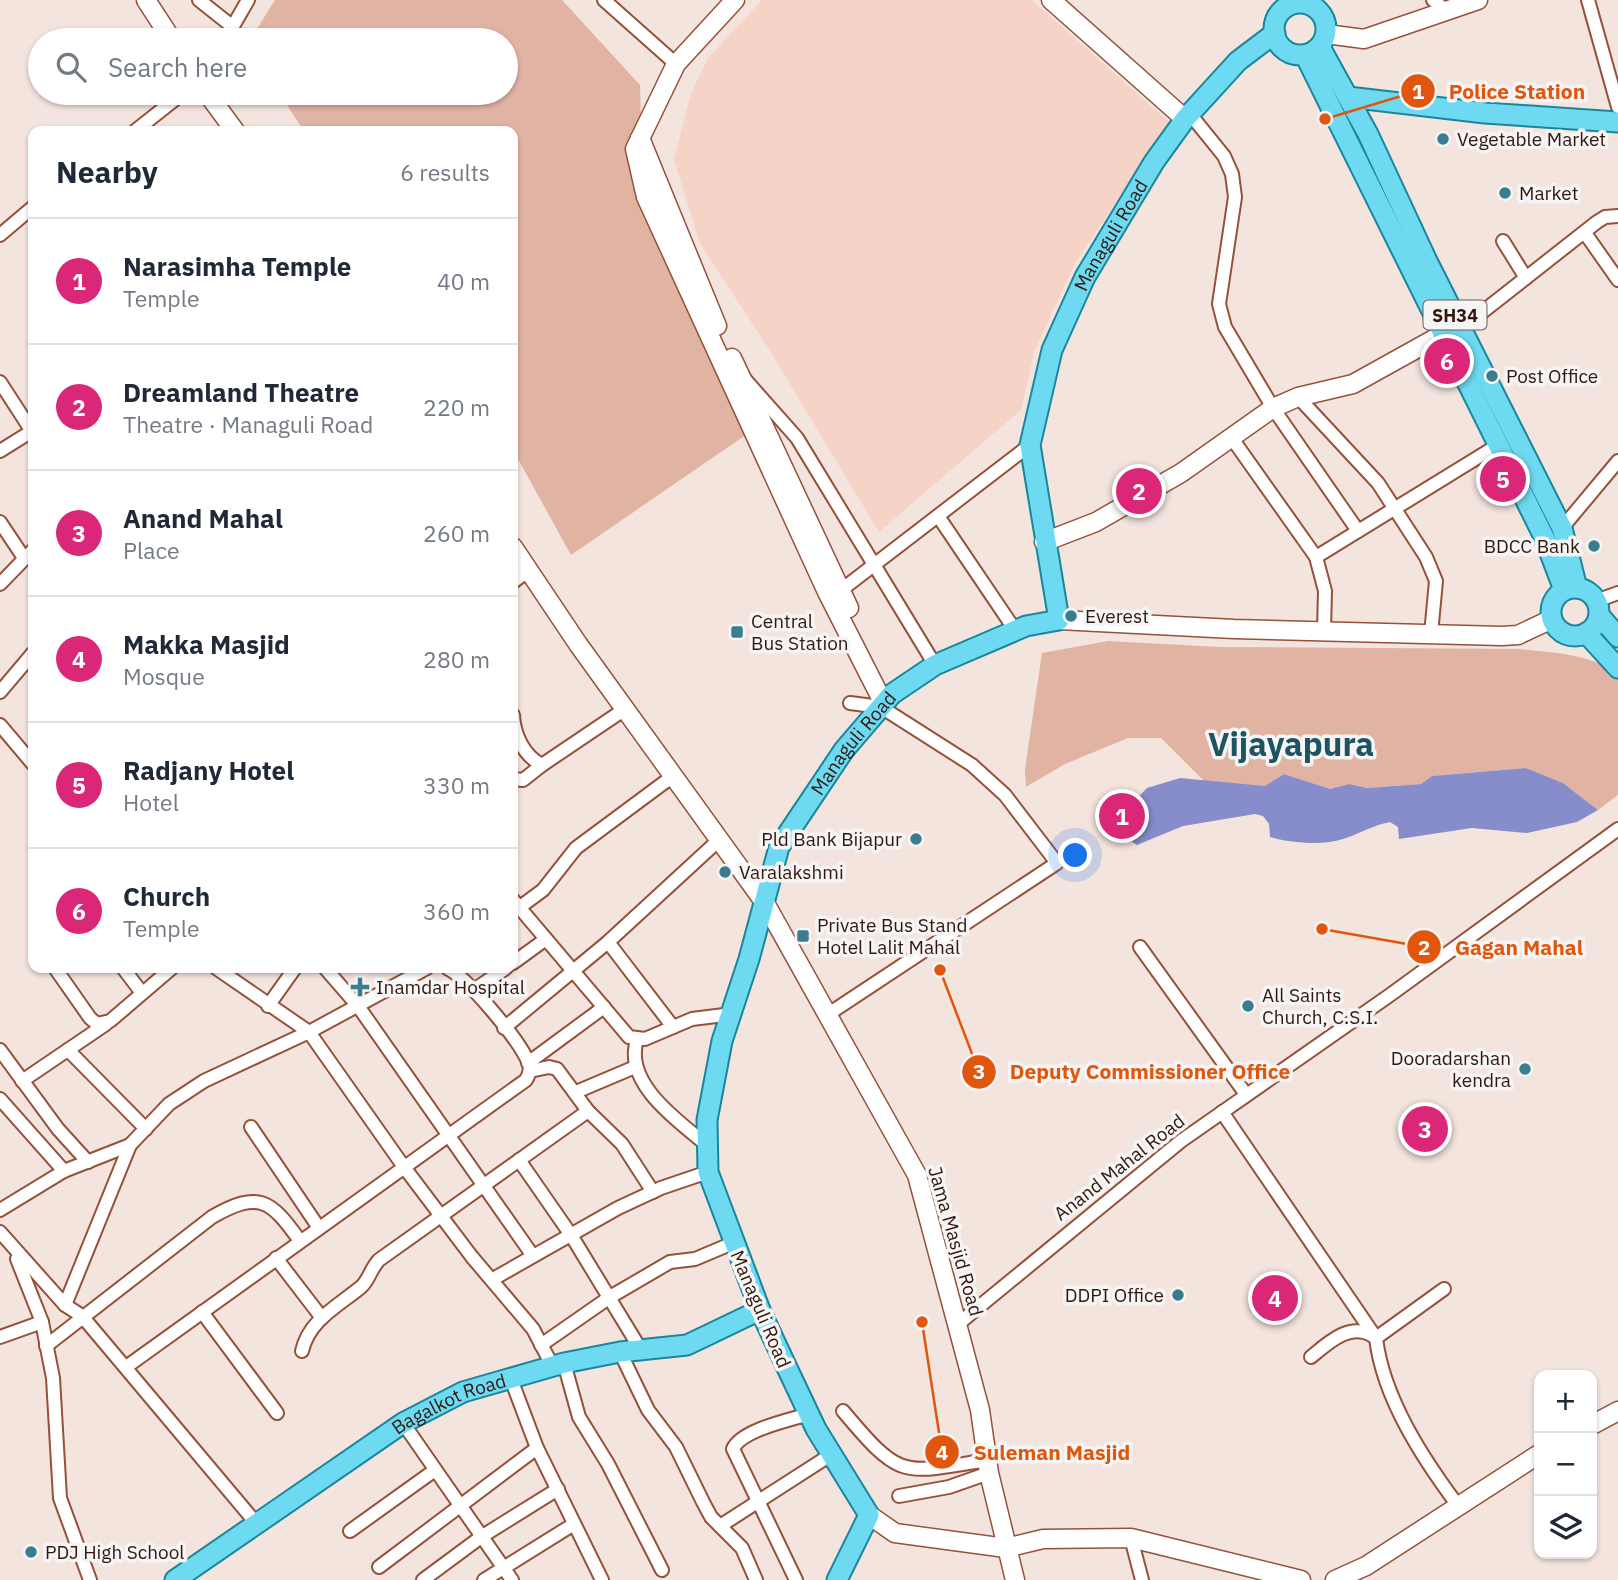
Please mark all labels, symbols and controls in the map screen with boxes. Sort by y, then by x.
search box [28,28,518,105]
icon: search [52,48,90,86]
text: Search here [108,50,247,84]
callout: Police Station [1400,70,1600,112]
text: 1 [1412,77,1425,105]
text: Police Station [1449,77,1585,105]
place label: Vegetable Market [1457,127,1606,151]
marker: Vegetable Market [1435,131,1451,147]
text: Nearby [56,152,158,191]
text: 6 results [400,157,490,187]
street label: Managuli Road [1068,175,1153,295]
place label: Market [1519,181,1578,205]
marker: Market [1497,185,1513,201]
text: Narasimha Temple [123,249,351,283]
text: 1 [72,266,86,296]
text: 40 m [437,266,490,296]
text: Temple [123,283,200,313]
road number: SH34 [1424,300,1486,330]
pin: 6 [1424,335,1470,387]
place label: Post Office [1506,364,1598,388]
marker: Post Office [1484,368,1500,384]
text: Dreamland Theatre [123,375,359,409]
text: 2 [72,392,86,422]
text: 220 m [423,392,490,422]
text: Theatre · Managuli Road [123,409,373,439]
pin: 5 [1480,453,1526,505]
pin: 2 [1116,465,1162,517]
text: Anand Mahal [123,501,283,535]
text: 3 [72,518,86,548]
text: 260 m [423,518,490,548]
place label: BDCC Bank [1484,534,1580,558]
text: Place [123,535,180,565]
marker: BDCC Bank [1586,538,1602,554]
place label: Everest [1085,604,1149,628]
marker: Everest [1063,608,1079,624]
place label: Central Bus Station [751,609,849,655]
marker: Central Bus Station [729,624,745,640]
text: Makka Masjid [123,627,290,661]
text: 4 [72,644,86,674]
text: 280 m [423,644,490,674]
text: Mosque [123,661,205,691]
street label: Managuli Road [805,686,901,800]
district label: Vijayapura [1208,722,1374,765]
text: Radjany Hotel [123,753,294,787]
text: 5 [72,770,86,800]
text: 330 m [423,770,490,800]
text: Hotel [123,787,179,817]
pin: 1 [1099,790,1145,842]
place label: Pld Bank Bijapur [761,827,902,851]
marker: Pld Bank Bijapur [908,831,924,847]
your location [1058,838,1092,872]
place label: Varalakshmi [739,860,844,884]
marker: Varalakshmi [717,864,733,880]
text: Church [123,879,210,913]
text: 6 [72,896,86,926]
text: 360 m [423,896,490,926]
text: Temple [123,913,200,943]
place label: Private Bus Stand Hotel Lalit Mahal [817,913,967,959]
callout: Gagan Mahal [1406,926,1597,968]
marker: Private Bus Stand Hotel Lalit Mahal [795,928,811,944]
text: 2 [1418,933,1430,961]
text: Gagan Mahal [1455,933,1583,961]
place label: Inamdar Hospital [376,975,525,999]
marker: Inamdar Hospital [350,977,370,997]
place label: All Saints Church, C.S.I. [1262,983,1378,1029]
marker: All Saints Church, C.S.I. [1240,998,1256,1014]
place label: Dooradarshan kendra [1391,1046,1511,1092]
callout: Deputy Commissioner Office [961,1051,1305,1093]
text: 3 [973,1057,985,1085]
text: Deputy Commissioner Office [1010,1057,1290,1085]
marker: Dooradarshan kendra [1517,1061,1533,1077]
pin: 3 [1402,1103,1448,1155]
street label: Anand Mahal Road [1049,1109,1189,1225]
street label: Jama Masjid Road [923,1163,989,1319]
street label: Managuli Road [725,1247,797,1371]
pin: 4 [1252,1272,1298,1324]
place label: DDPI Office [1065,1283,1164,1307]
marker: DDPI Office [1170,1287,1186,1303]
street label: Bagalkot Road [387,1368,509,1439]
map controls [1534,1370,1597,1559]
button: + [1534,1370,1597,1433]
callout: Suleman Masjid [924,1431,1144,1473]
button: − [1534,1433,1597,1496]
text: 4 [936,1438,948,1466]
text: Suleman Masjid [974,1438,1130,1466]
button: layers [1534,1496,1597,1559]
place label: PDJ High School [45,1540,185,1564]
marker: PDJ High School [23,1544,39,1560]

